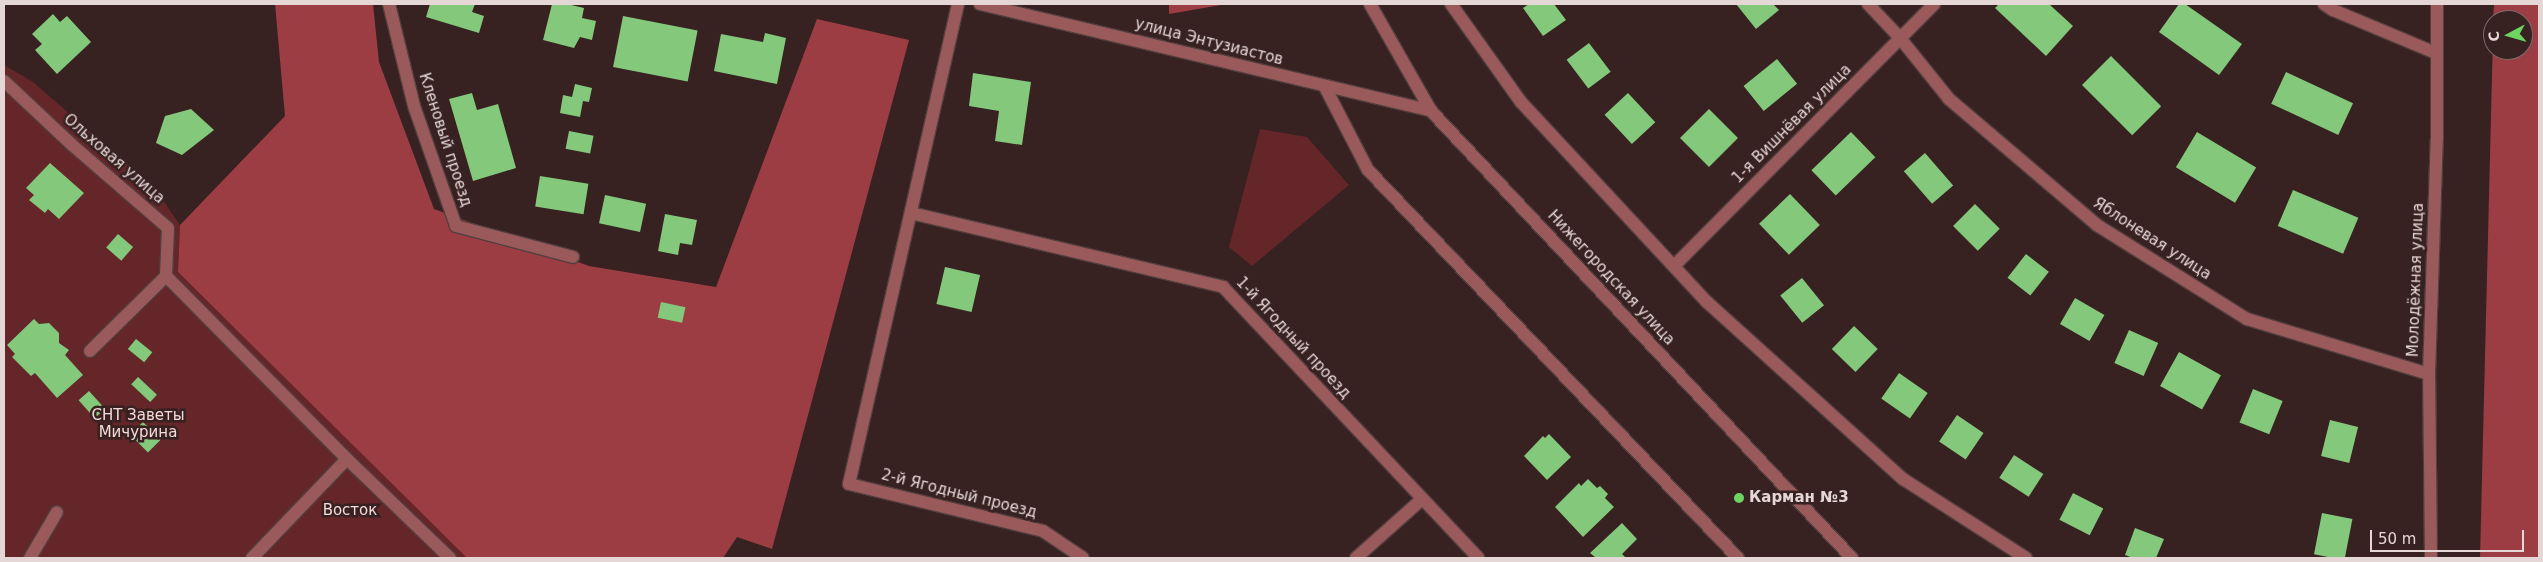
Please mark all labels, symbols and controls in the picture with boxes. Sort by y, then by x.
north arrow [2483,10,2533,60]
street label: улица Энтузиастов [1133,15,1285,69]
text: С [2486,31,2503,42]
street label: 1-я Вишнёвая улица [1729,61,1855,187]
street label: Кленовый проезд [415,71,475,209]
street label: Ольховая улица [60,110,168,208]
street label: Яблоневая улица [2090,194,2214,284]
street label: Молодёжная улица [2404,203,2428,357]
street label: Нижегородская улица [1544,207,1678,349]
street label: 1-й Ягодный проезд [1232,274,1354,402]
park label: СНТ Заветы Мичурина [91,406,185,441]
street label: 2-й Ягодный проезд [879,466,1039,522]
place label: Карман №3 [1749,489,1849,507]
marker: Карман №3 [1733,492,1745,504]
park label: Восток [323,502,377,520]
scale bar [2373,520,2527,552]
text: 50 m [2378,530,2416,548]

